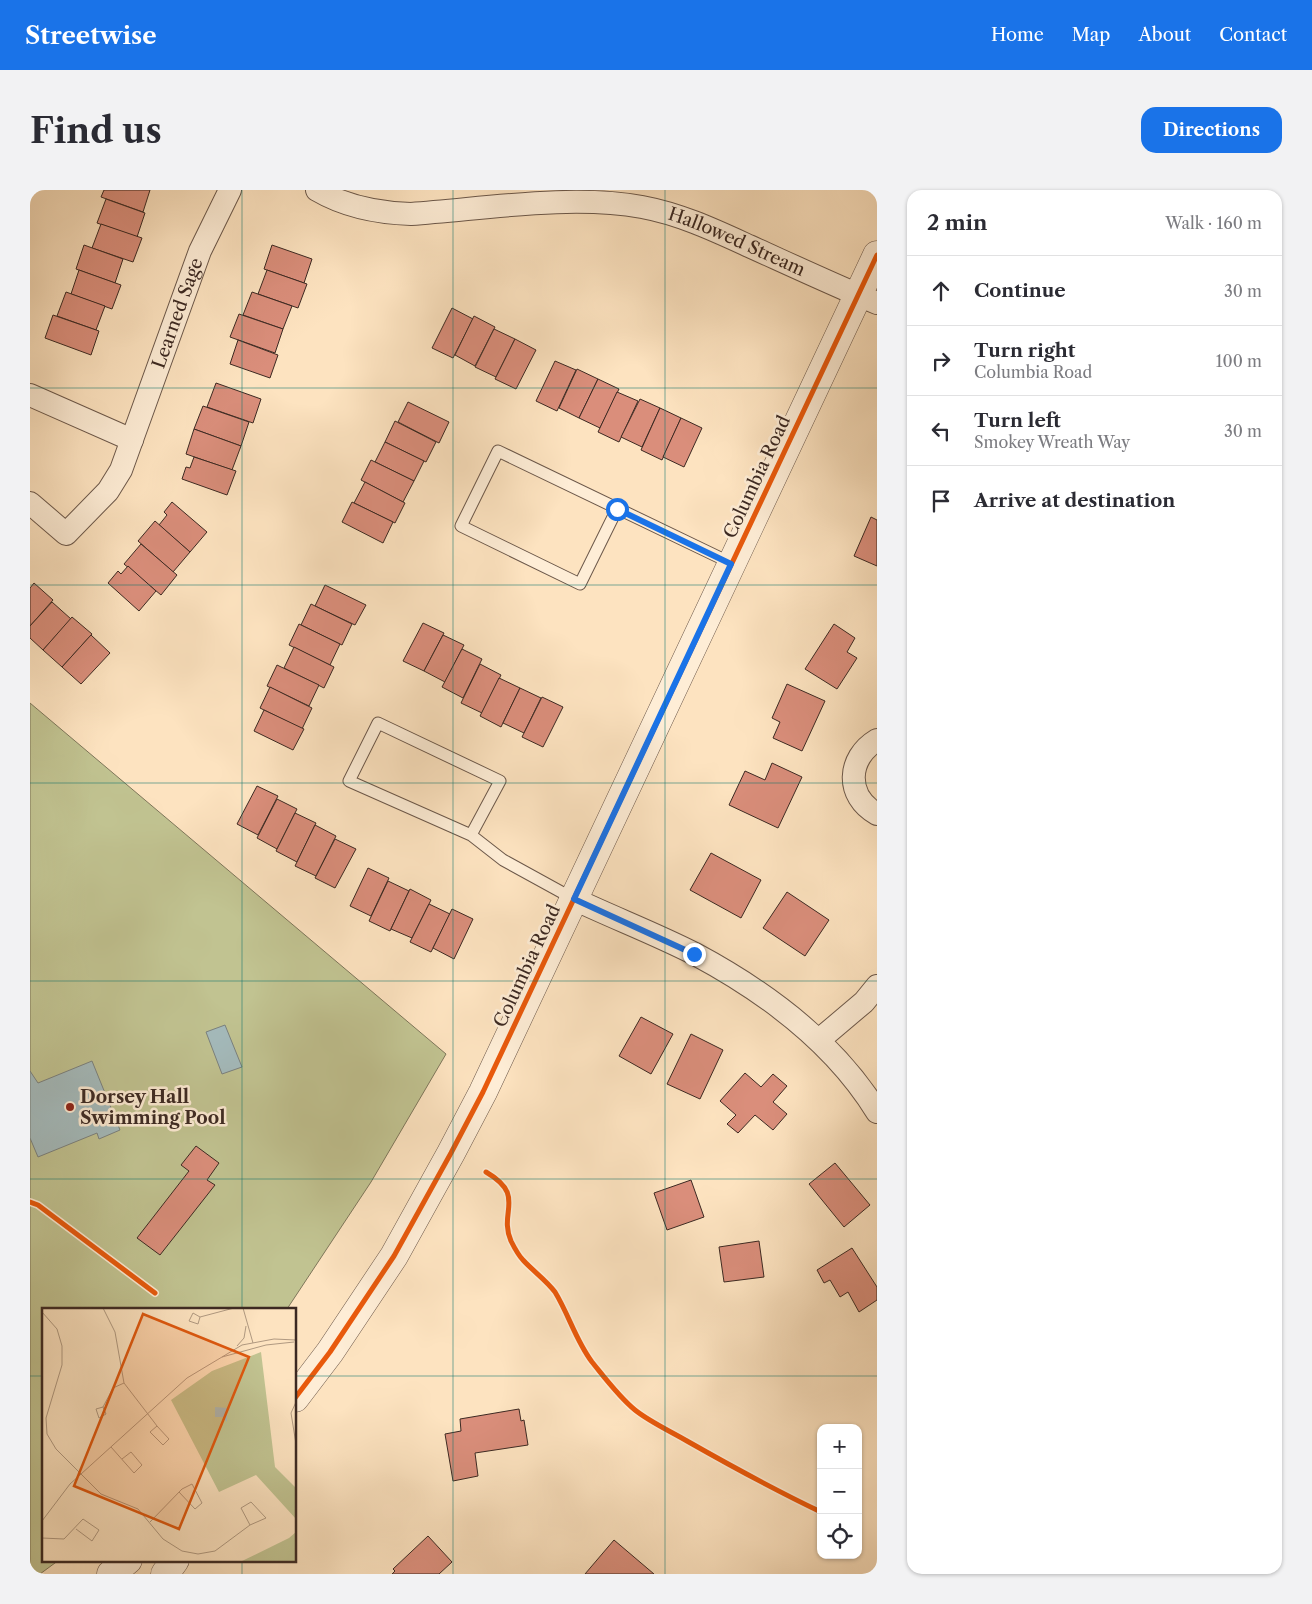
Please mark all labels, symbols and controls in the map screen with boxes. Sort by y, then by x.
text: Streetwise [25,21,157,50]
text: Home [991,24,1044,46]
text: Map [1072,24,1110,46]
text: About [1138,24,1191,46]
text: Contact [1219,24,1287,46]
button: Directions [1141,107,1282,153]
text: Find us [30,109,162,152]
street label: Hallowed Stream [665,203,809,281]
text: 2 min [927,210,987,235]
text: Walk · 160 m [1165,213,1262,233]
street label: Learned Sage [148,255,208,371]
icon: ahead [927,277,955,305]
text: Continue [974,279,1066,302]
text: 30 m [1224,281,1262,301]
text: Turn right [974,339,1075,362]
icon: right [927,347,955,375]
text: 100 m [1216,351,1262,371]
text: Columbia Road [974,362,1092,382]
text: Turn left [974,409,1061,432]
street label: Columbia Road [719,412,795,542]
icon: left [927,417,955,445]
text: 30 m [1224,421,1262,441]
text: Smokey Wreath Way [974,432,1130,452]
icon: arrive [927,487,955,515]
text: Arrive at destination [974,489,1175,512]
route start [606,498,629,521]
street label: Columbia Road [489,901,565,1031]
route end [683,943,706,966]
place label: Dorsey Hall Swimming Pool [80,1086,226,1129]
marker: Dorsey Hall Swimming Pool [64,1101,76,1113]
inset map [42,1308,296,1562]
map controls [817,1424,862,1559]
button: + [817,1424,862,1469]
button: − [817,1469,862,1514]
button: locate [817,1514,862,1559]

